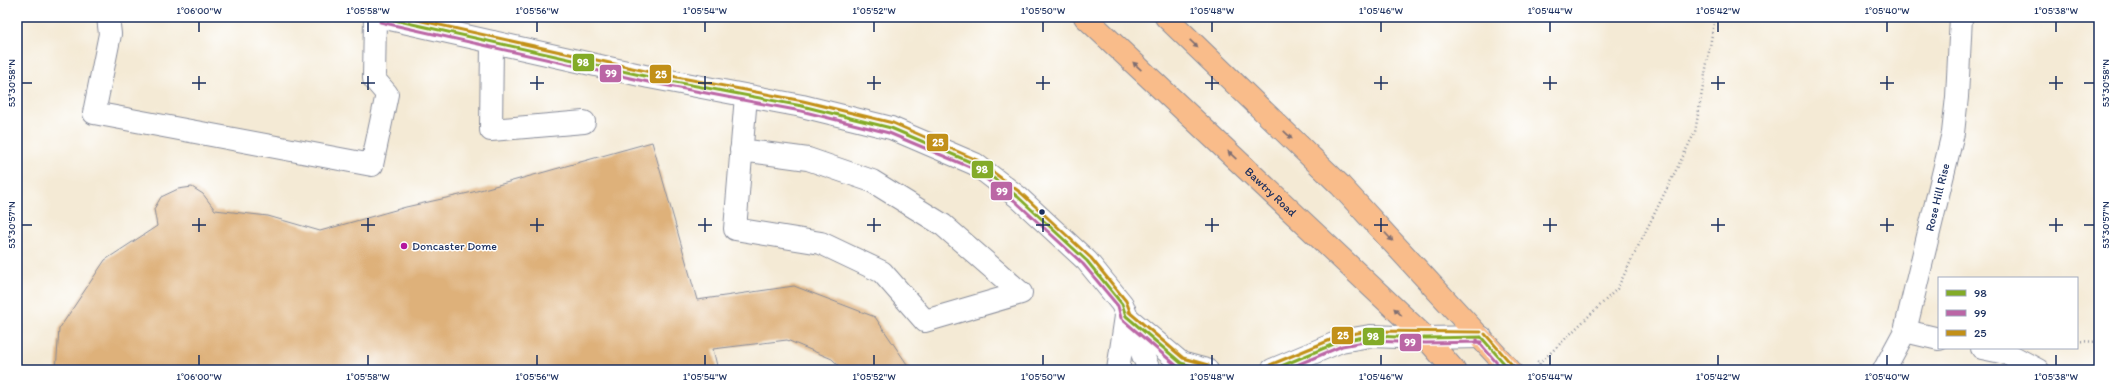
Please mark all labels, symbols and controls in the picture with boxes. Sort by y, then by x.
text: 1°06'00"W [176,4,222,17]
text: 1°05'58"W [346,4,390,17]
text: 1°05'56"W [515,4,559,17]
text: 1°05'54"W [683,4,728,17]
text: 1°05'52"W [852,4,896,17]
text: 1°05'50"W [1021,4,1066,17]
text: 1°05'48"W [1190,4,1235,17]
text: 1°05'46"W [1359,4,1404,17]
text: 1°05'44"W [1527,4,1573,17]
text: 1°05'42"W [1696,4,1741,17]
text: 1°05'40"W [1864,4,1910,17]
text: 1°05'38"W [2034,4,2078,17]
one-way arrow [1189,39,1199,49]
line badge: 98 [572,53,595,72]
text: 98 [577,56,589,69]
text: 53°30'58"N [5,59,18,107]
text: 53°30'58"N [2099,59,2112,107]
one-way arrow [1132,61,1142,71]
line badge: 99 [599,64,622,83]
line badge: 25 [649,64,672,84]
text: 99 [605,67,617,80]
text: 25 [655,68,667,81]
one-way arrow [1283,130,1293,139]
line badge: 25 [926,133,949,152]
text: 25 [932,136,944,149]
one-way arrow [1227,150,1237,160]
line badge: 98 [971,160,994,179]
street label: Rose Hill Rise [1922,161,1953,233]
text: 98 [976,163,988,176]
street label: Bawtry Road [1242,164,1300,220]
line badge: 99 [990,181,1013,201]
text: 99 [996,185,1008,198]
text: 53°30'57"N [5,201,18,249]
text: 53°30'57"N [2099,201,2112,249]
unlabelled marker [1037,207,1047,217]
one-way arrow [1384,232,1393,242]
place label: Doncaster Dome [412,239,497,253]
marker: Doncaster Dome [399,241,409,251]
legend [1938,277,2078,349]
text: 98 [1974,286,1987,300]
text: 99 [1974,306,1987,320]
one-way arrow [1393,307,1403,316]
line badge: 25 [1331,326,1354,345]
text: 25 [1974,326,1987,340]
line badge: 98 [1362,327,1385,346]
text: 25 [1337,329,1349,342]
text: 98 [1367,330,1379,343]
line badge: 99 [1399,333,1422,352]
text: 99 [1404,336,1416,349]
text: 1°06'00"W [176,370,222,383]
text: 1°05'58"W [346,370,390,383]
text: 1°05'56"W [515,370,559,383]
text: 1°05'54"W [683,370,728,383]
text: 1°05'52"W [852,370,896,383]
text: 1°05'50"W [1021,370,1066,383]
text: 1°05'48"W [1190,370,1235,383]
text: 1°05'46"W [1359,370,1404,383]
text: 1°05'44"W [1527,370,1573,383]
text: 1°05'42"W [1696,370,1741,383]
text: 1°05'40"W [1864,370,1910,383]
text: 1°05'38"W [2034,370,2078,383]

